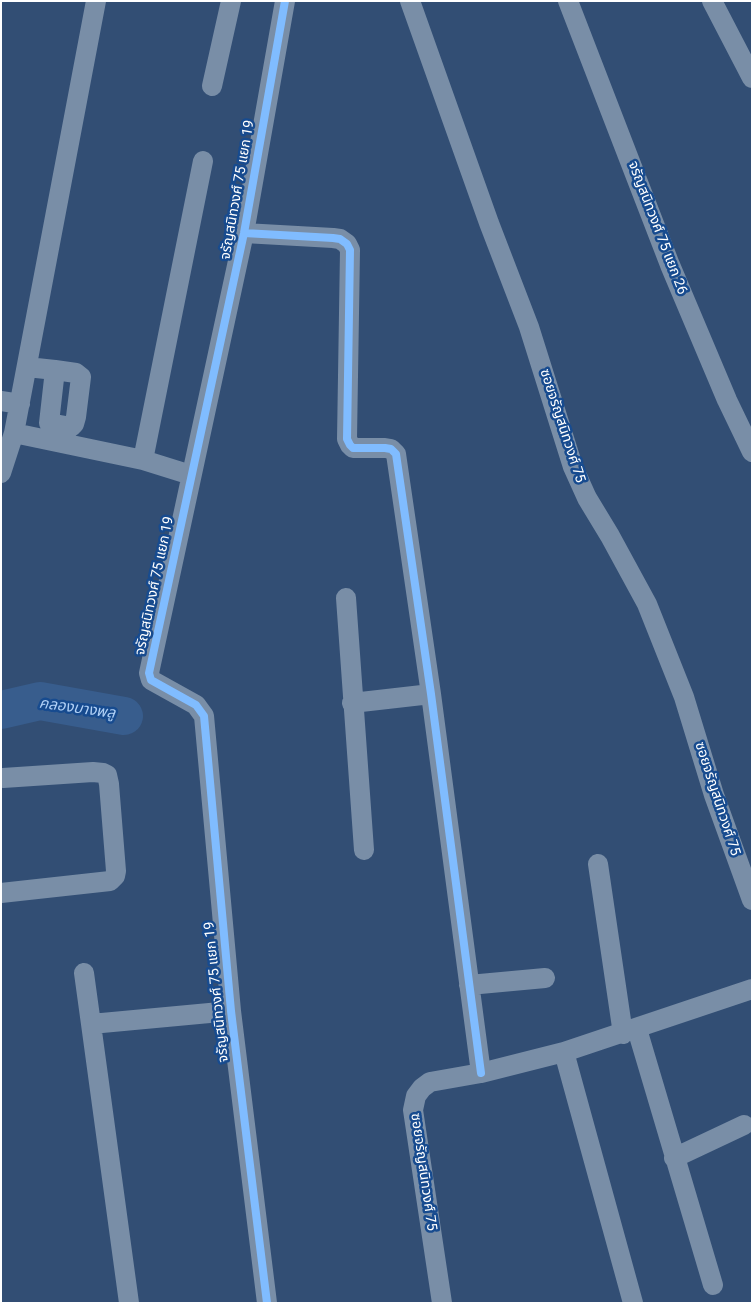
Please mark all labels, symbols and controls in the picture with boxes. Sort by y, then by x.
street label: จรัญสนิทวงศ์ 75 แยก 19 [217,119,259,261]
street label: จรัญสนิทวงศ์ 75 แยก 26 [624,159,690,297]
street label: ซอยจรัญสนิทวงศ์ 75 [536,367,588,485]
street label: จรัญสนิทวงศ์ 75 แยก 19 [132,515,178,657]
water label: คลองบางพลู [38,695,116,723]
street label: ซอยจรัญสนิทวงศ์ 75 [691,740,743,858]
street label: จรัญสนิทวงศ์ 75 แยก 19 [201,921,233,1063]
street label: ซอยจรัญสนิทวงศ์ 75 [406,1112,440,1232]

